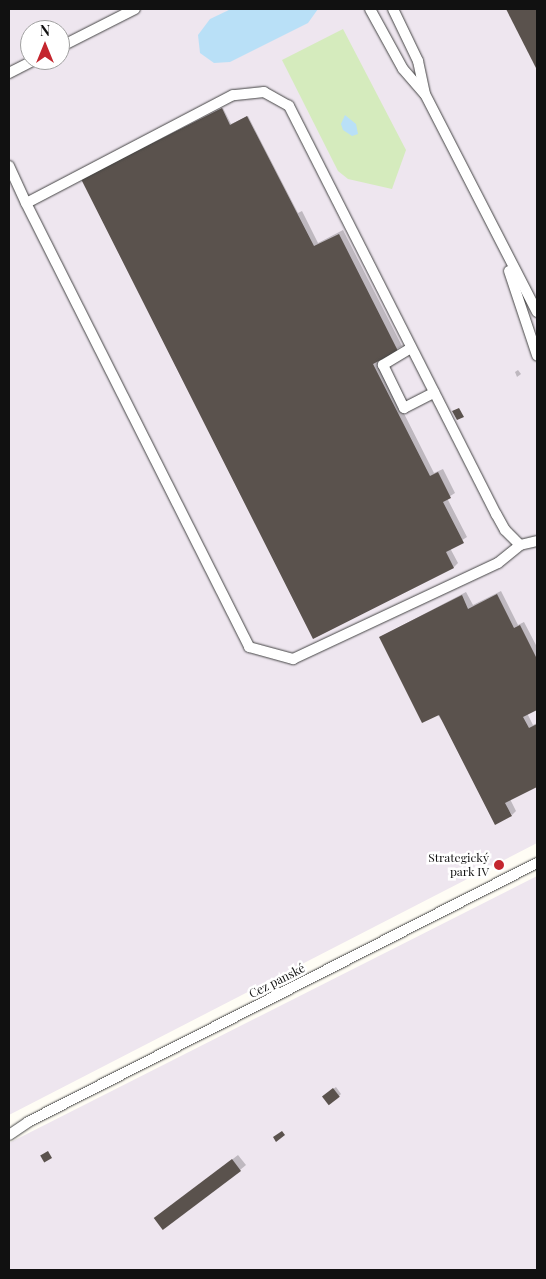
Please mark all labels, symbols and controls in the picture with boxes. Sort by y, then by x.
north arrow [20,20,70,70]
text: N [40,21,50,40]
place label: Strategický park IV [428,851,489,879]
marker: Strategický park IV [493,859,505,871]
street label: Cez panské [247,961,307,1001]

